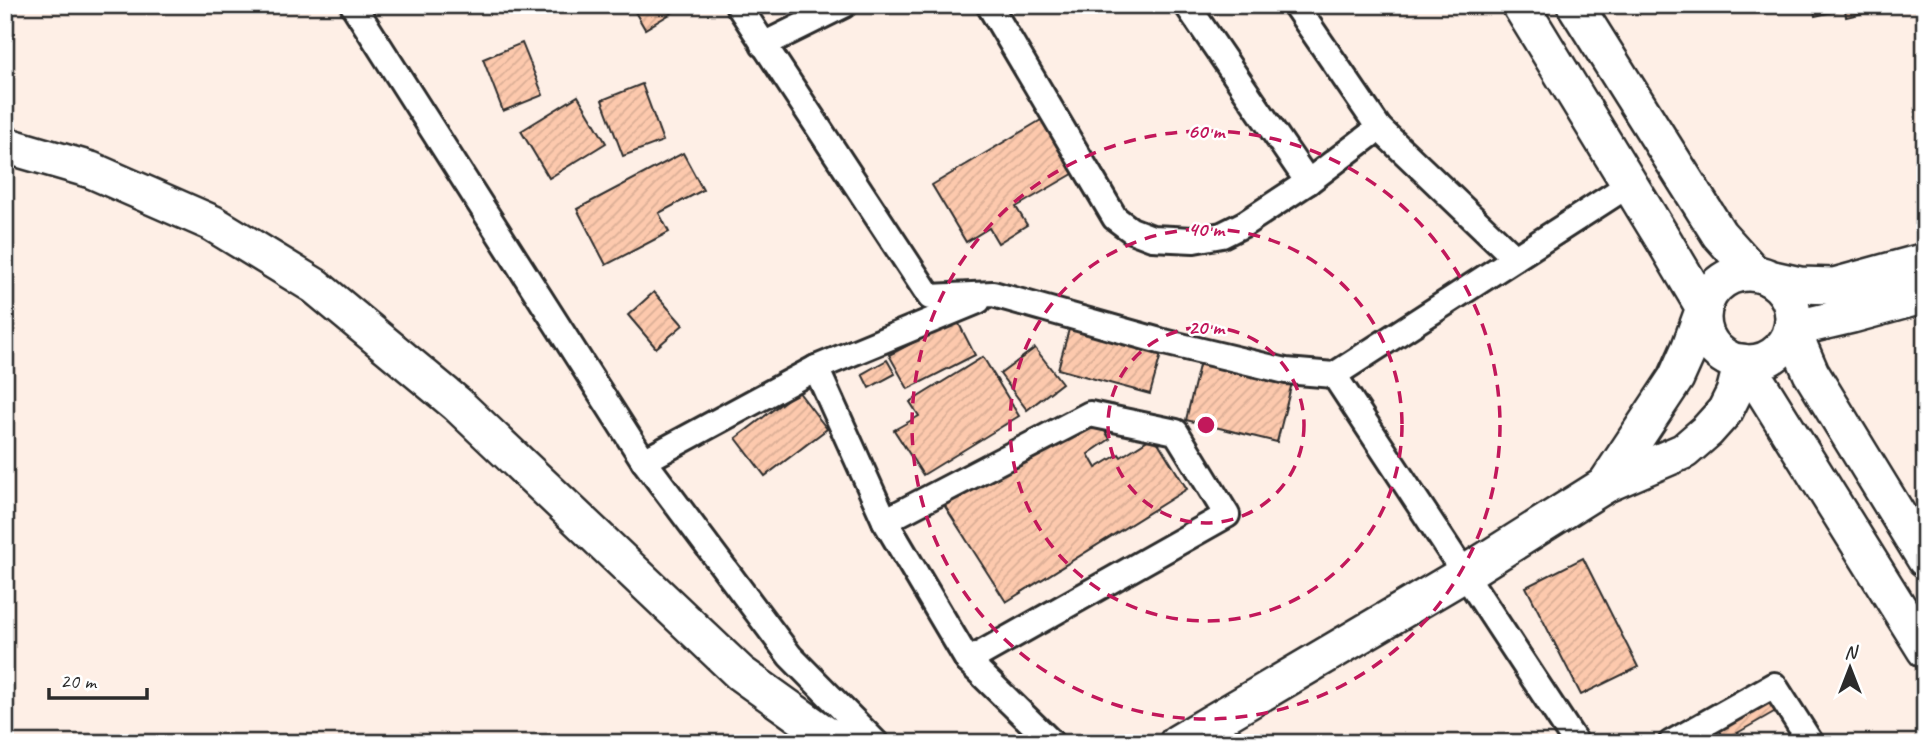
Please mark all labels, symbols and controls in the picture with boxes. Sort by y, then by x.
text: 60 m [1188,118,1226,144]
text: 40 m [1188,216,1226,242]
text: 20 m [1188,314,1226,340]
centre of rings [1194,413,1218,437]
north arrow [1814,632,1884,702]
text: N [1844,640,1859,664]
scale bar [49,657,147,701]
text: 20 m [60,668,98,694]

